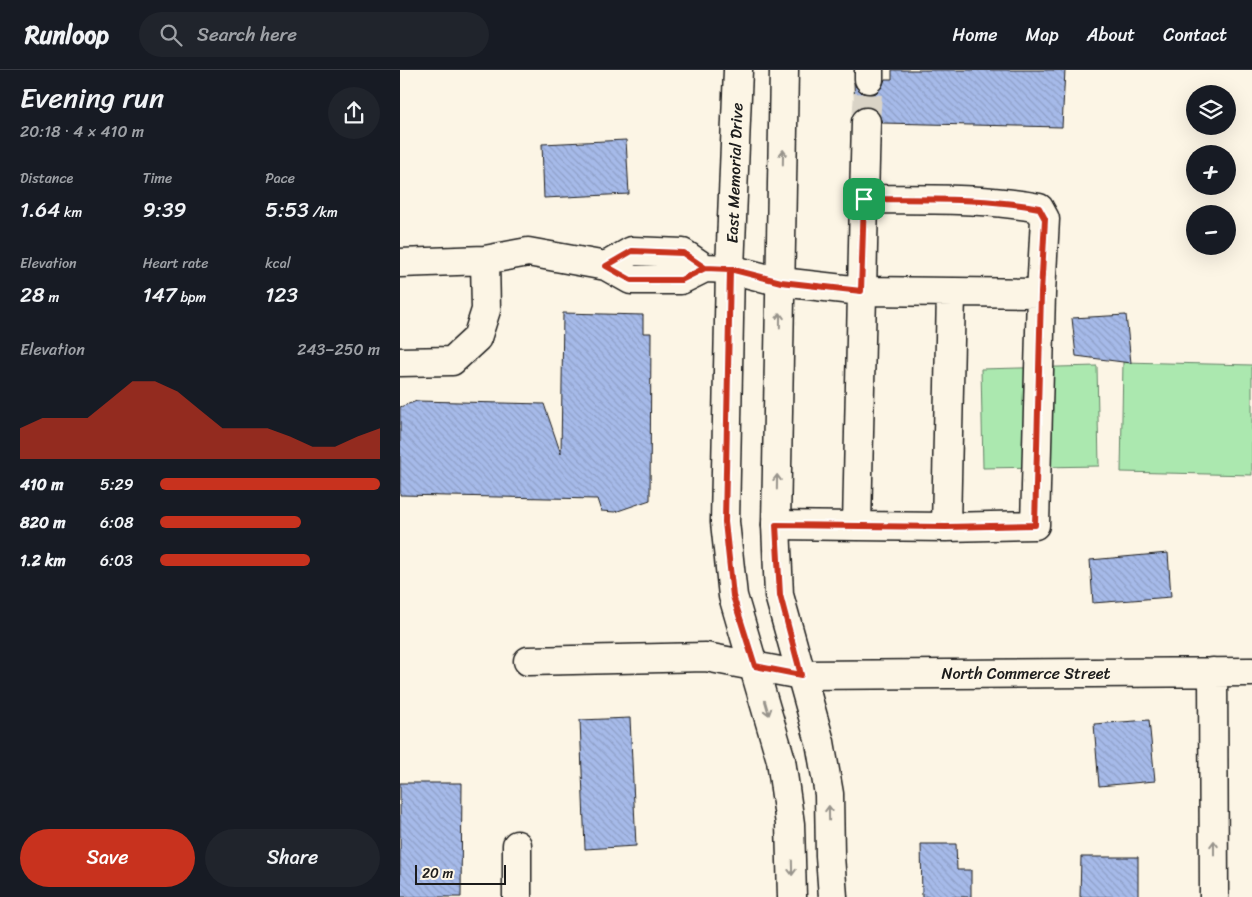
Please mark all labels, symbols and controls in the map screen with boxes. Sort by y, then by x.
search box [139,12,489,57]
text: Runloop [25,14,109,56]
text: Search here [197,18,297,51]
text: Home [953,19,998,51]
text: Map [1026,19,1059,51]
text: About [1087,19,1135,51]
text: Contact [1163,19,1227,51]
icon: search [157,21,185,49]
text: Evening run [20,73,164,122]
map controls [1186,85,1236,255]
button: layers [1186,85,1236,135]
button: share [328,87,380,139]
street label: East Memorial Drive [718,102,751,244]
text: 20:18 · 4 × 410 m [20,117,144,146]
button: + [1186,145,1236,195]
one-way arrow [778,150,788,166]
text: Distance [20,166,73,191]
text: Time [143,166,172,191]
text: Pace [265,166,295,191]
pin [843,178,885,220]
icon: arrive [850,185,878,213]
text: 1.64 [20,191,60,229]
text: 9:39 [143,191,186,229]
text: 5:53 [265,191,309,229]
text: km [60,200,82,225]
text: /km [309,200,338,225]
button: − [1186,205,1236,255]
text: Elevation [20,251,77,276]
text: Heart rate [143,251,208,276]
text: kcal [265,251,291,276]
text: 28 [20,276,45,314]
text: 147 [143,276,177,314]
text: 123 [265,276,298,314]
text: m [45,285,59,310]
text: bpm [177,285,206,310]
one-way arrow [775,312,785,328]
text: Elevation [20,335,85,364]
text: 243–250 m [297,335,380,364]
text: 410 m [20,470,63,499]
text: 5:29 [100,470,134,499]
one-way arrow [772,474,782,490]
text: 820 m [20,508,65,537]
text: 6:08 [100,508,134,537]
text: 1.2 km [20,546,66,575]
text: 6:03 [100,546,133,575]
street label: North Commerce Street [941,659,1111,688]
one-way arrow [763,700,773,716]
one-way arrow [824,806,834,822]
button: Save [20,829,195,887]
button: Share [205,829,380,887]
one-way arrow [1209,841,1219,857]
one-way arrow [787,860,796,876]
text: 20 m [422,861,453,886]
scale bar [415,862,506,885]

